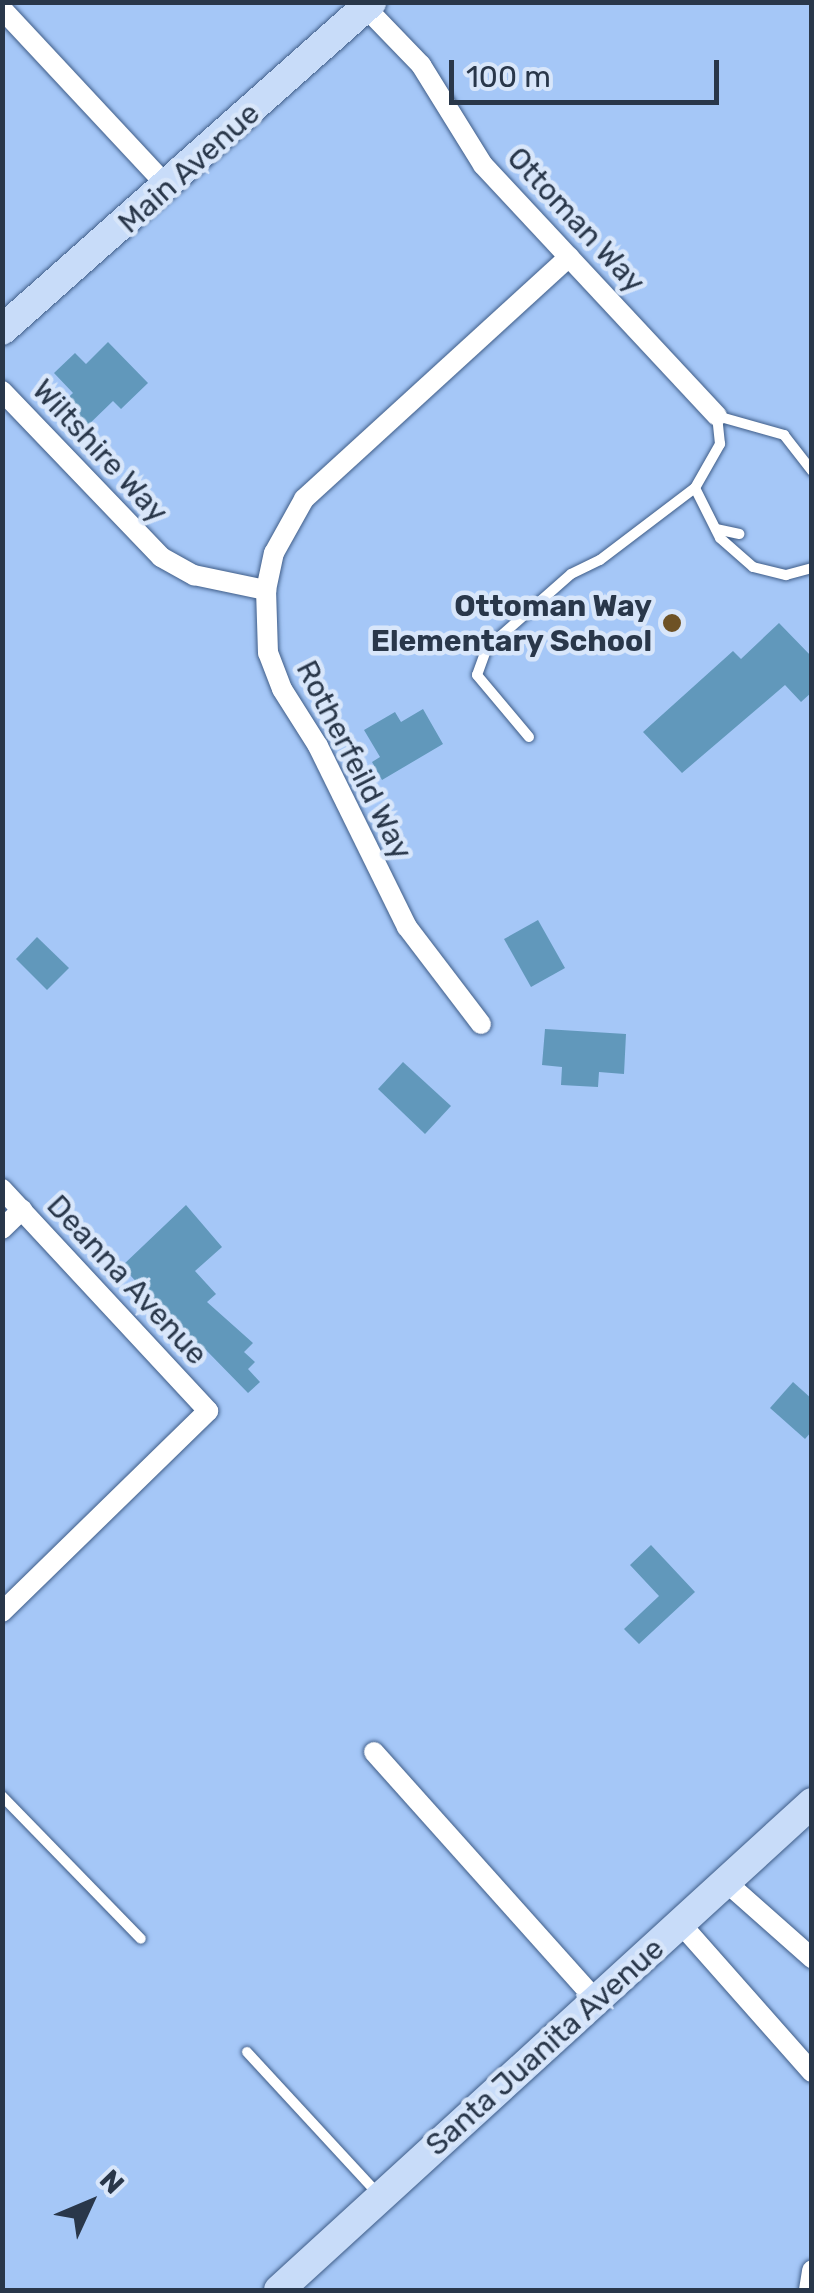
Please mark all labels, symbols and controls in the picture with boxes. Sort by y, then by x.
scale bar [454,40,724,102]
text: 100 m [466,59,551,95]
street label: Main Avenue [111,95,267,241]
street label: Ottoman Way [499,140,653,300]
street label: Wiltshire Way [25,372,175,530]
place label: Ottoman Way Elementary School [370,588,652,658]
marker: Ottoman Way Elementary School [661,612,683,634]
street label: Rotherfeild Way [288,654,420,866]
street label: Deanna Avenue [39,1188,215,1372]
street label: Santa Juanita Avenue [418,1930,672,2164]
north arrow [40,2153,140,2253]
text: N [93,2163,131,2201]

